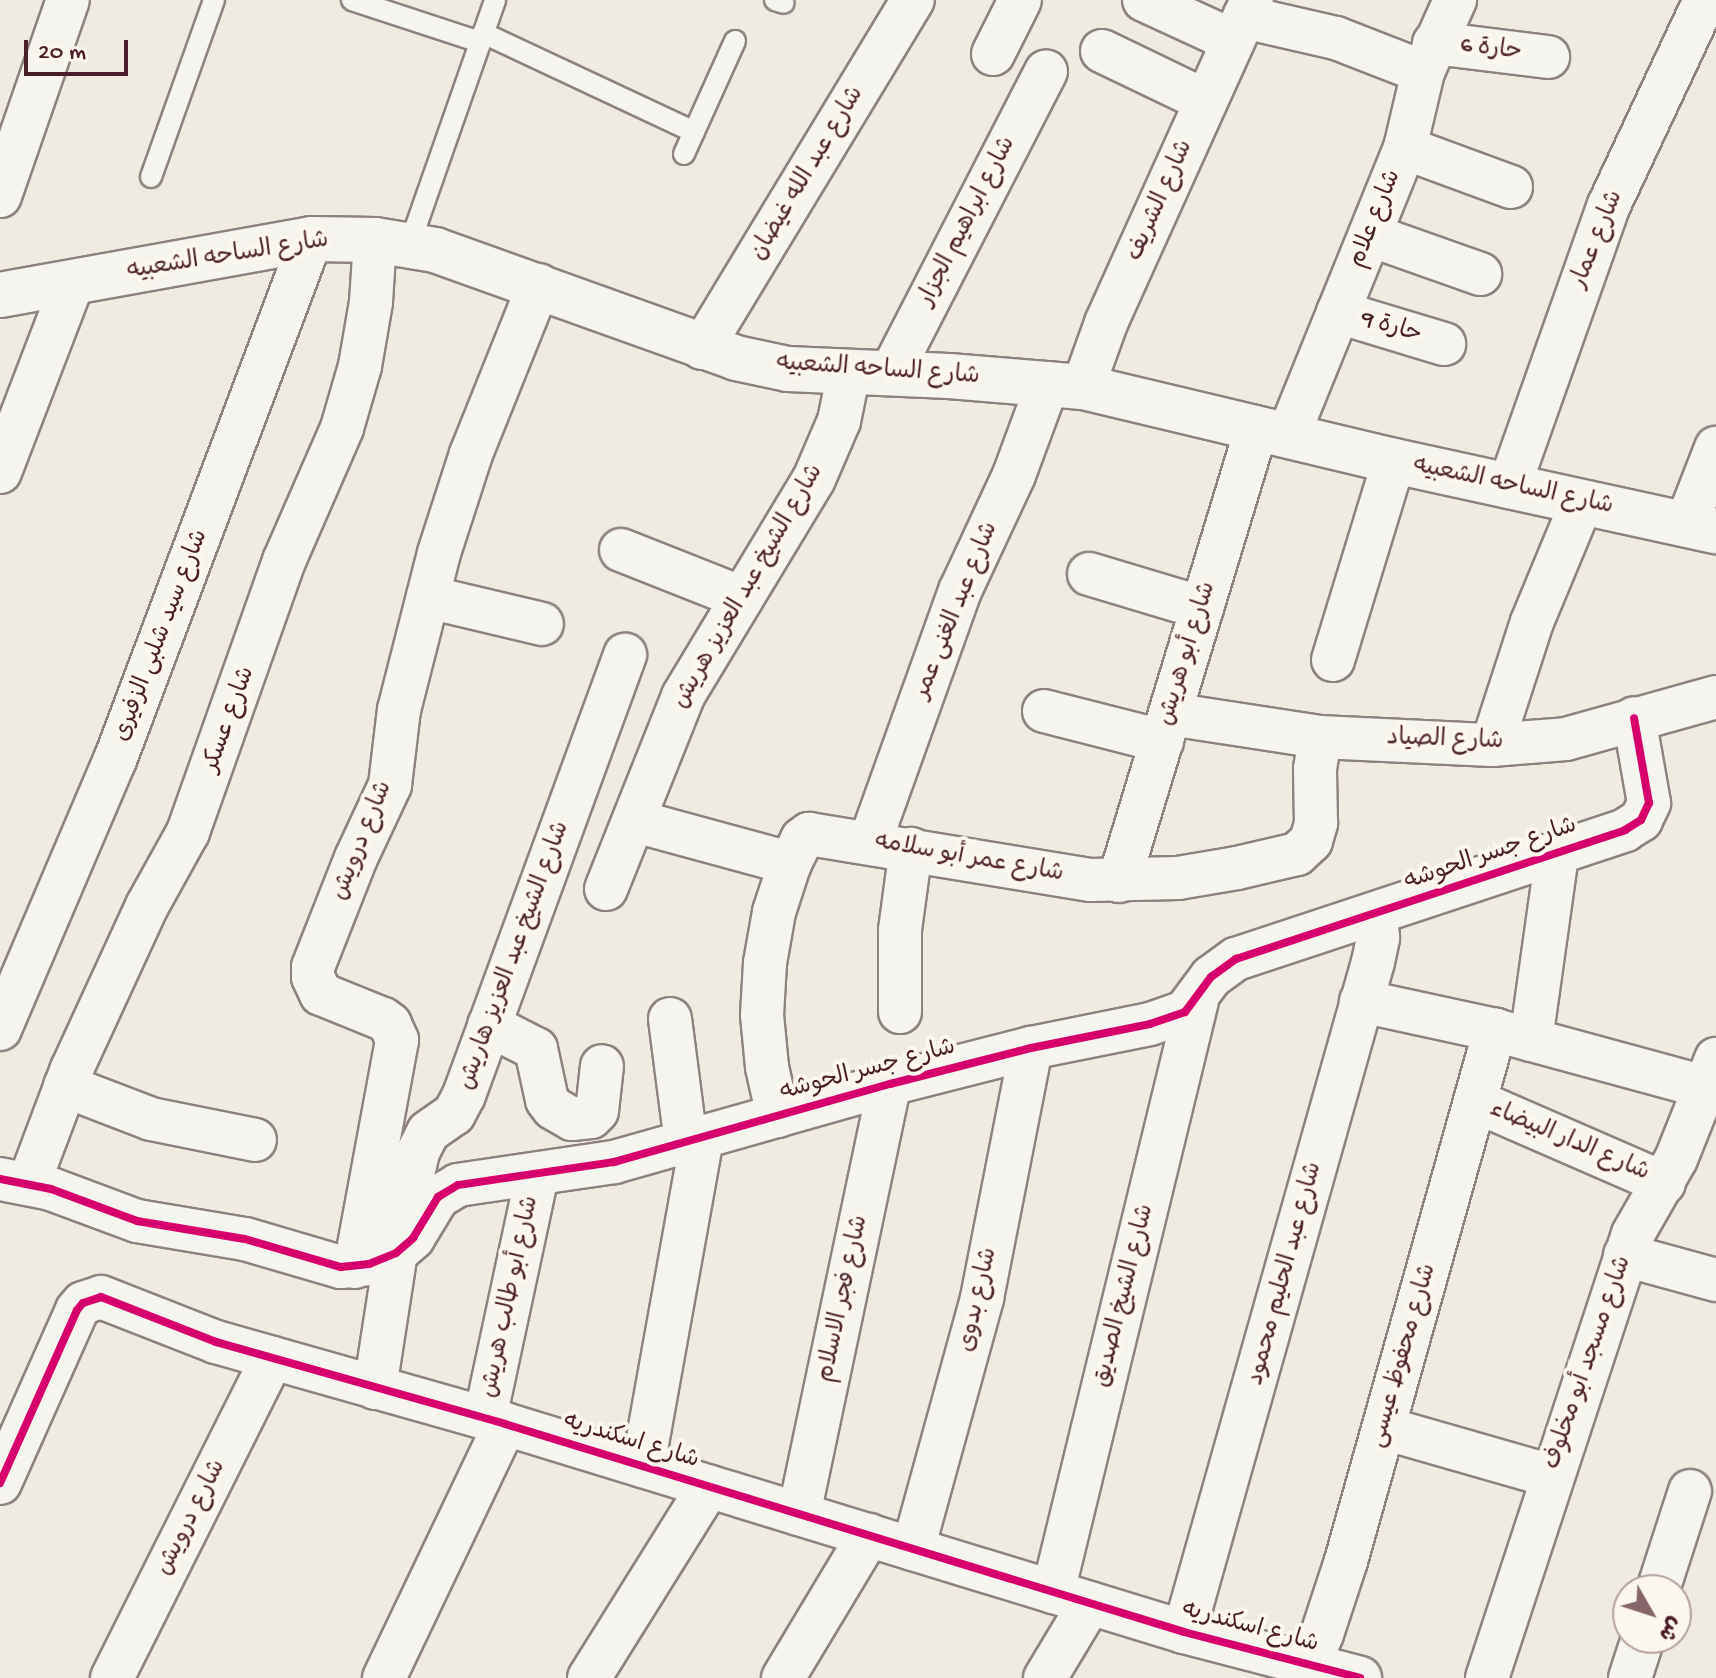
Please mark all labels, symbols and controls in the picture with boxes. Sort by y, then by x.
scale bar [28,24,132,74]
street label: حارة 6 [1458,32,1524,68]
text: 20 m [38,39,86,68]
street label: شارع عبد الله غيضان [745,82,871,266]
street label: شارع ابراهيم الجزار [913,132,1023,312]
street label: شارع الشريف [1122,136,1200,266]
street label: شارع علام [1343,166,1409,272]
street label: شارع عمار [1565,187,1631,293]
street label: شارع الساحه الشعبيه [125,227,331,287]
street label: حارة 9 [1357,305,1425,351]
street label: شارع الساحه الشعبيه [775,350,981,392]
street label: شارع الساحه الشعبيه [1410,452,1616,522]
street label: شارع الشيخ عبد العزيز هريش [667,460,831,714]
street label: شارع عبد الغنى عمر [908,518,1006,704]
street label: شارع سيد شلبى الزفيرى [108,526,216,746]
street label: شارع أبو هريش [1153,579,1223,729]
street label: شارع عسكر [198,663,262,777]
street label: شارع الصياد [1386,725,1504,757]
street label: شارع درويش [326,777,400,905]
street label: شارع جسر الحوشه [1401,812,1581,898]
street label: شارع الشيخ عبد العزيز هاريش [453,818,577,1094]
street label: شارع عمر أبو سلامه [872,828,1066,890]
street label: شارع جسر الحوشه [777,1034,959,1108]
street label: شارع الدار البيضاء [1485,1095,1653,1189]
street label: شارع عبد الحليم محمود [1242,1159,1330,1389]
street label: شارع أبو طالب هريش [476,1194,546,1400]
street label: شارع الشيخ الصديق [1088,1202,1162,1390]
street label: شارع فجر الاسلام [812,1213,876,1385]
street label: شارع بدوى [953,1245,1005,1355]
street label: شارع مسجد أبو مخلوف [1539,1253,1639,1473]
street label: شارع محفوظ عيسى [1364,1261,1444,1451]
street label: شارع اسكندريه [560,1408,702,1476]
street label: شارع درويش [151,1456,233,1580]
north arrow [1612,1574,1692,1654]
street label: شارع اسكندريه [1179,1596,1321,1660]
text: ش [1651,1610,1687,1645]

